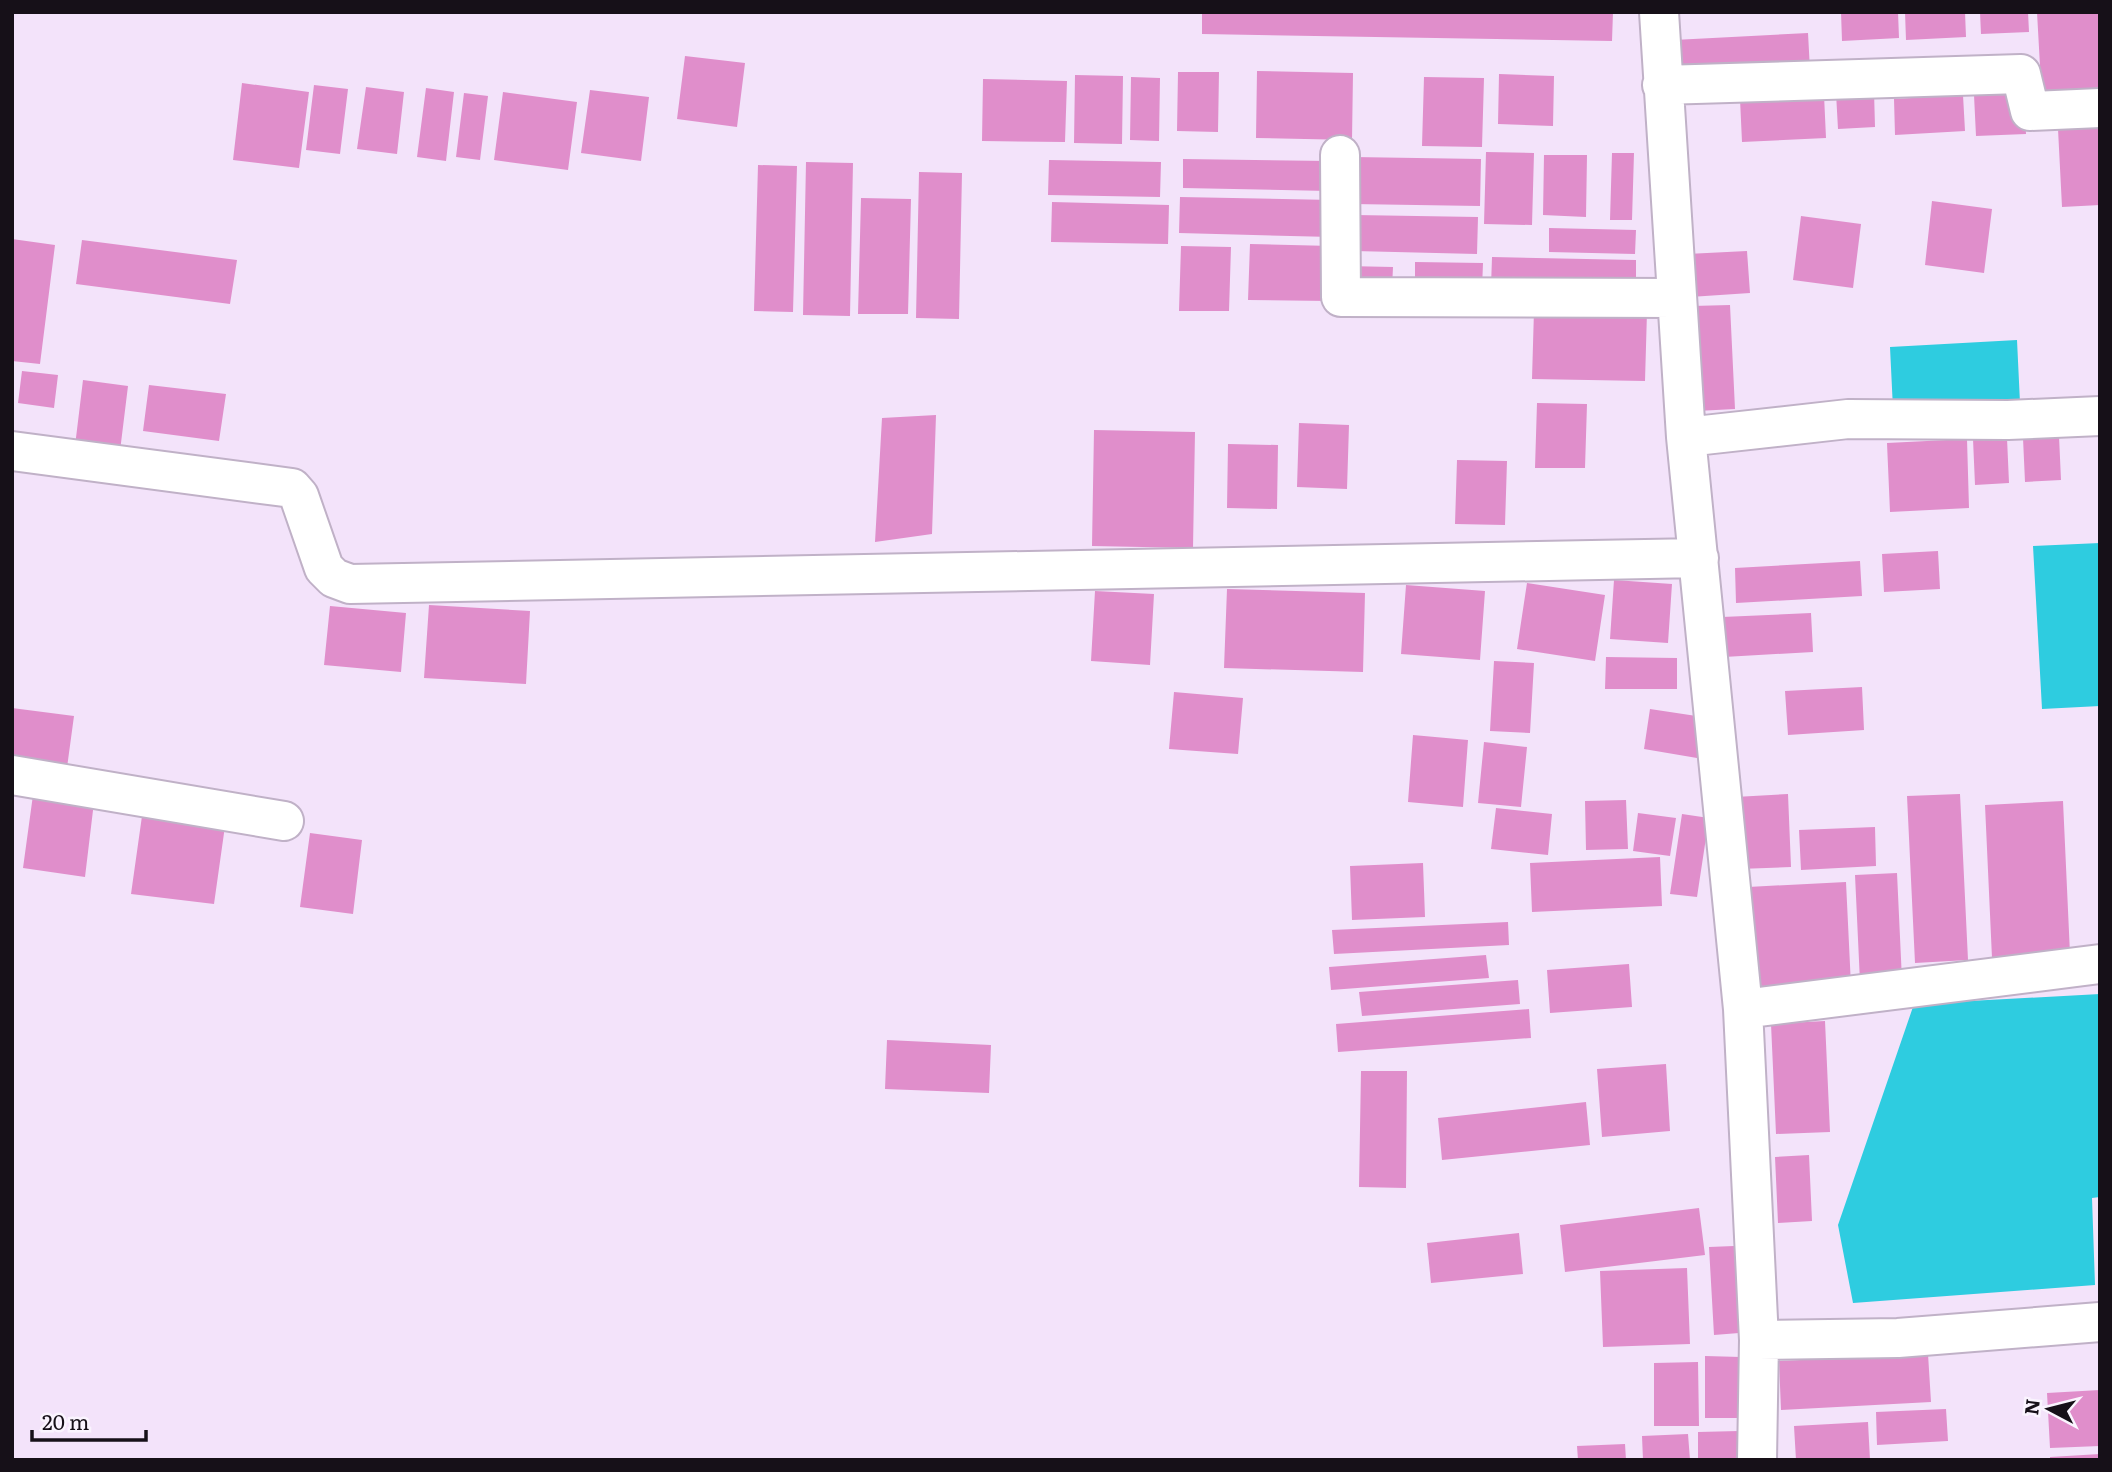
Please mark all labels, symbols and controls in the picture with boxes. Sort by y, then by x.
north arrow [2014,1374,2084,1444]
text: N [2016,1397,2046,1416]
scale bar [32,1398,145,1442]
text: 20 m [42,1405,89,1436]

